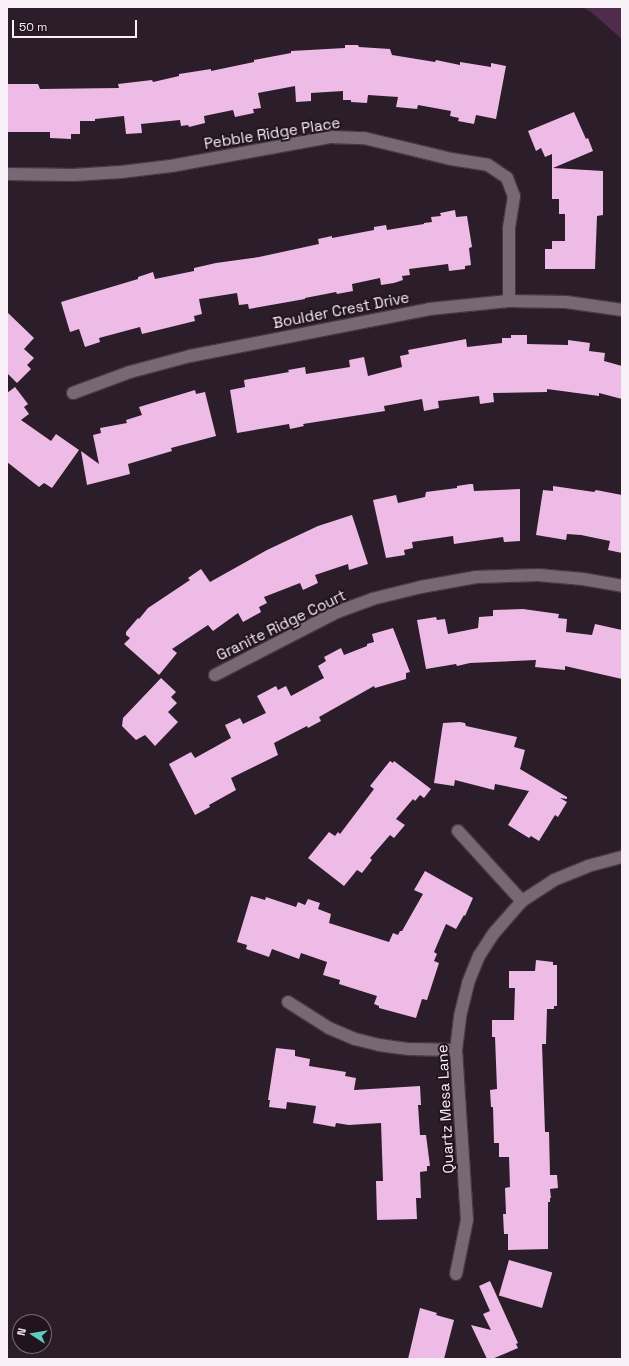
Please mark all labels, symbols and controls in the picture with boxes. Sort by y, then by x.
scale bar [14,12,139,38]
text: 50 m [19,19,47,35]
street label: Pebble Ridge Place [203,113,341,153]
street label: Boulder Crest Drive [271,288,411,332]
street label: Granite Ridge Court [213,586,349,664]
street label: Quartz Mesa Lane [433,1044,457,1174]
north arrow [12,1314,52,1354]
text: N [14,1327,29,1337]

